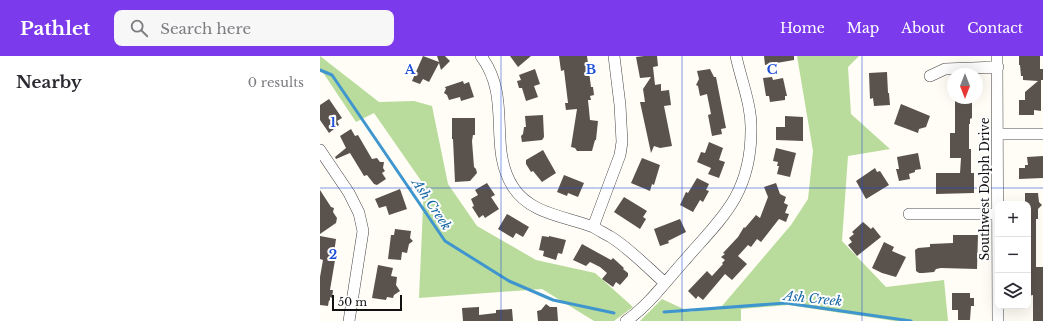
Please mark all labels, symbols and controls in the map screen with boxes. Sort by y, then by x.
search box [114,10,394,46]
text: Pathlet [20,17,90,40]
icon: search [128,17,150,39]
text: Search here [160,19,251,38]
text: Home [780,19,825,37]
text: Map [847,19,879,37]
text: About [901,19,945,37]
text: Contact [967,19,1023,37]
text: A [404,61,416,78]
text: B [586,61,596,78]
text: C [767,61,778,78]
north arrow [947,68,983,104]
text: Nearby [16,72,82,93]
text: 0 results [248,74,304,91]
text: 1 [330,114,336,131]
street label: Southwest Dolph Drive [977,117,992,261]
water label: Ash Creek [407,173,455,234]
map controls [995,201,1031,309]
button: + [995,201,1031,237]
button: − [995,237,1031,273]
text: 2 [329,246,337,263]
button: layers [995,273,1031,309]
water label: Ash Creek [781,287,843,310]
scale bar [332,293,402,312]
text: 50 m [338,295,367,309]

